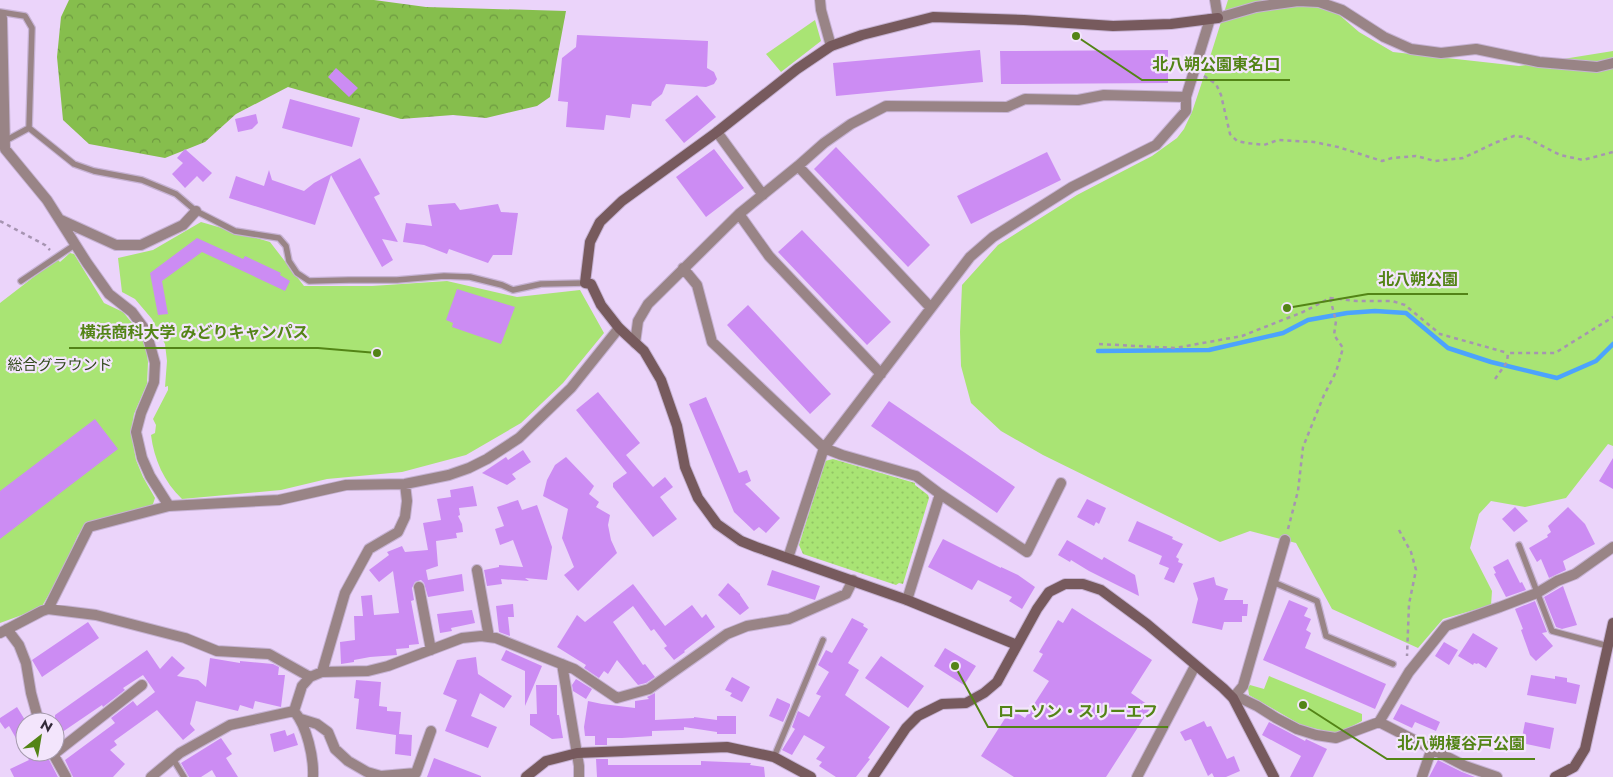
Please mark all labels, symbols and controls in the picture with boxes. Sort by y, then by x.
callout: 北八朔公園東名口 [1142,49,1290,80]
text: 北八朔公園東名口 [1152,53,1280,76]
callout: 北八朔公園 [1368,263,1468,294]
text: 北八朔公園 [1378,268,1458,291]
callout: 横浜商科大学 みどりキャンパス [69,317,318,348]
text: 横浜商科大学 みどりキャンパス [80,321,308,344]
park label: 総合グラウンド [7,354,113,376]
callout: ローソン・スリーエフ [988,696,1168,727]
text: ローソン・スリーエフ [998,700,1158,723]
north arrow [15,712,65,762]
text: N [37,714,57,737]
callout: 北八朔榎谷戸公園 [1387,728,1535,759]
text: 北八朔榎谷戸公園 [1397,732,1525,755]

